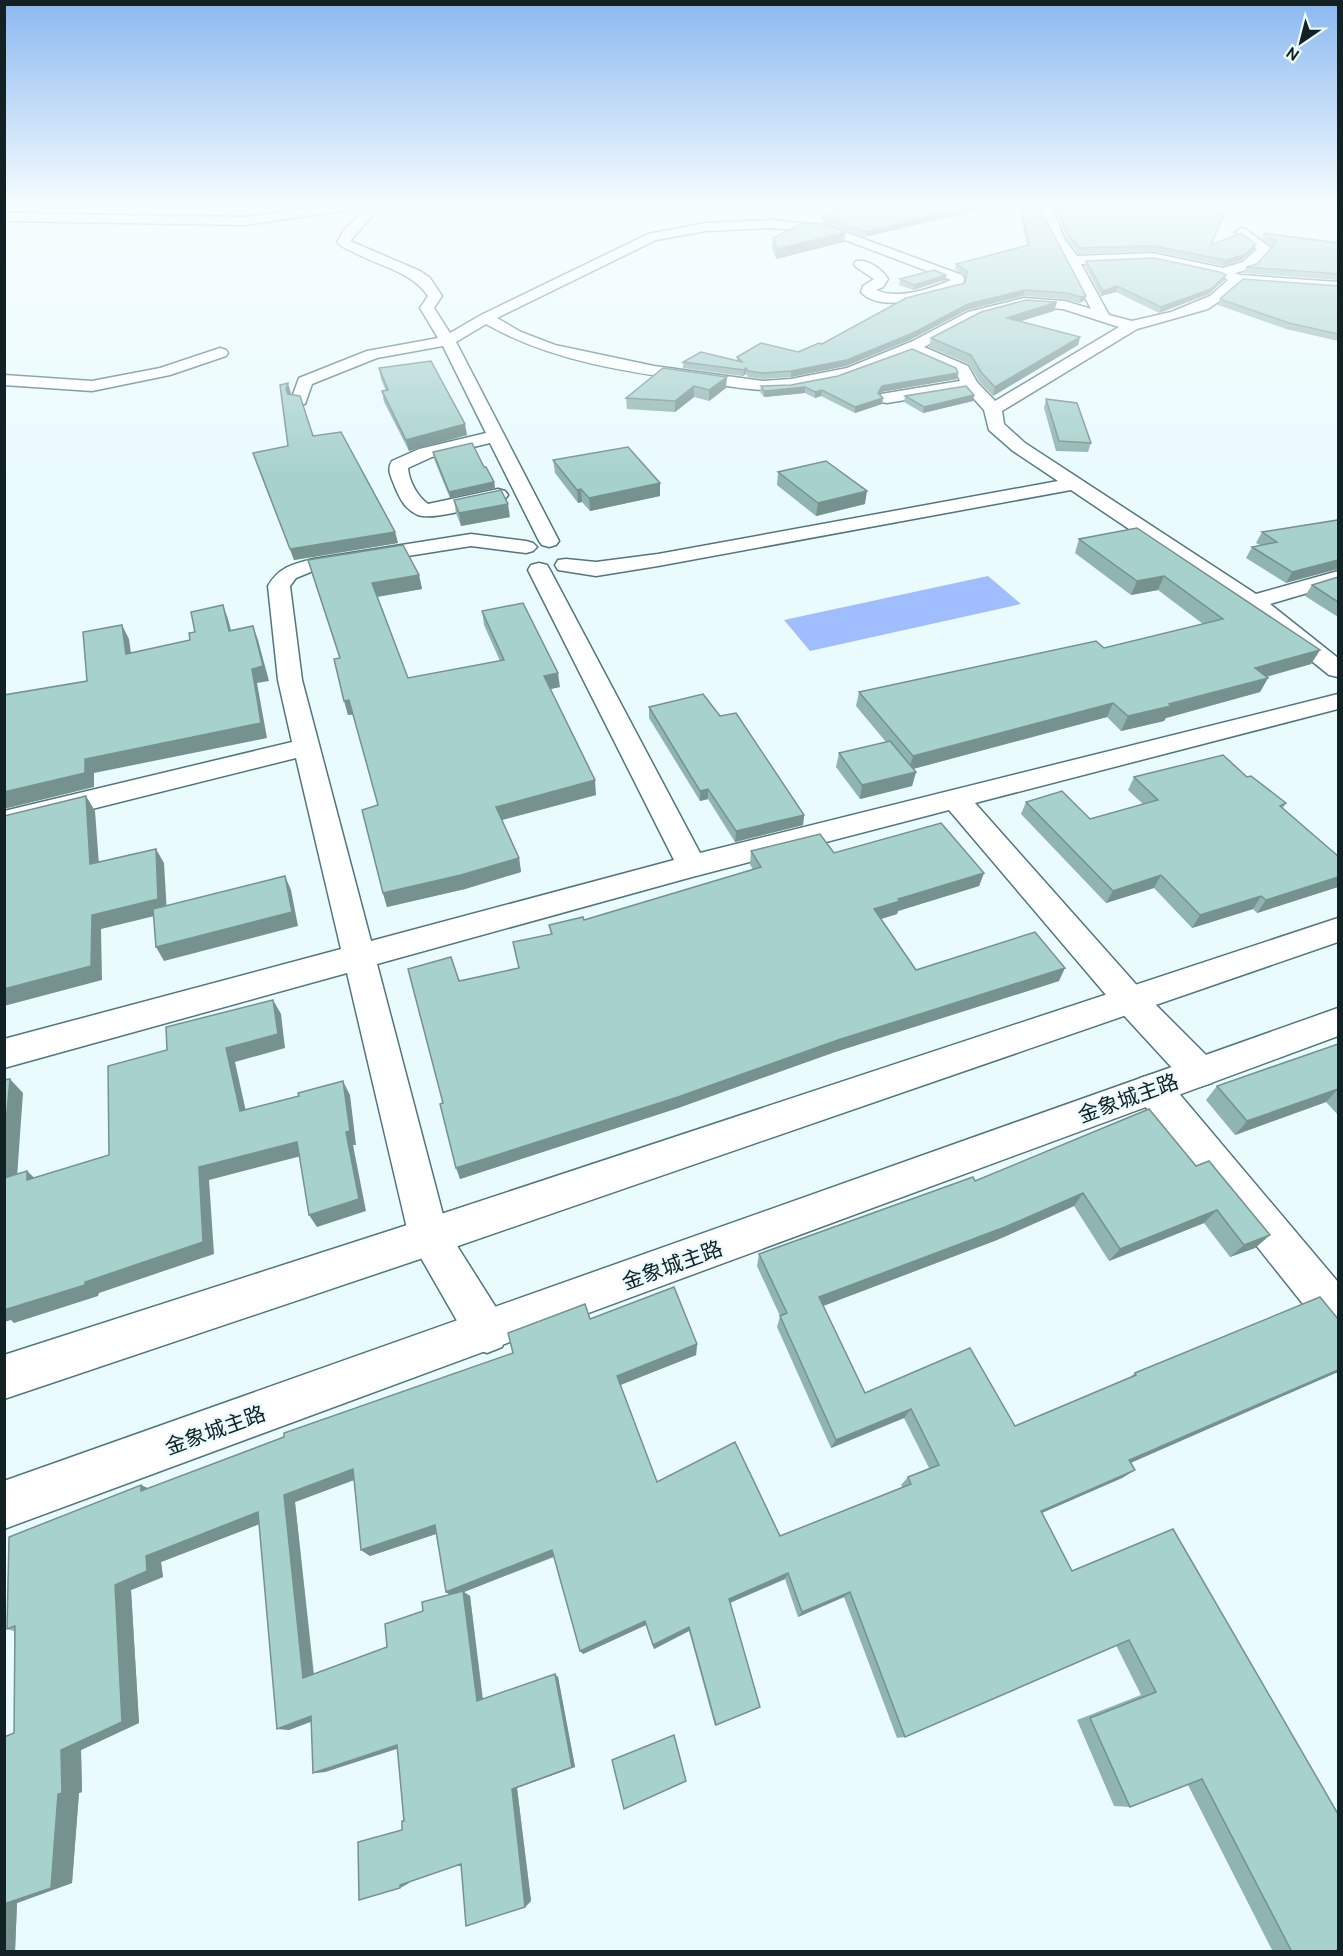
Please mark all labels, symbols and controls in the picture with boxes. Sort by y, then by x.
north arrow [1271,12,1331,72]
text: N [1283,43,1303,65]
street label: 金象城主路 [1074,1068,1182,1128]
street label: 金象城主路 [618,1235,726,1295]
street label: 金象城主路 [161,1400,269,1460]

